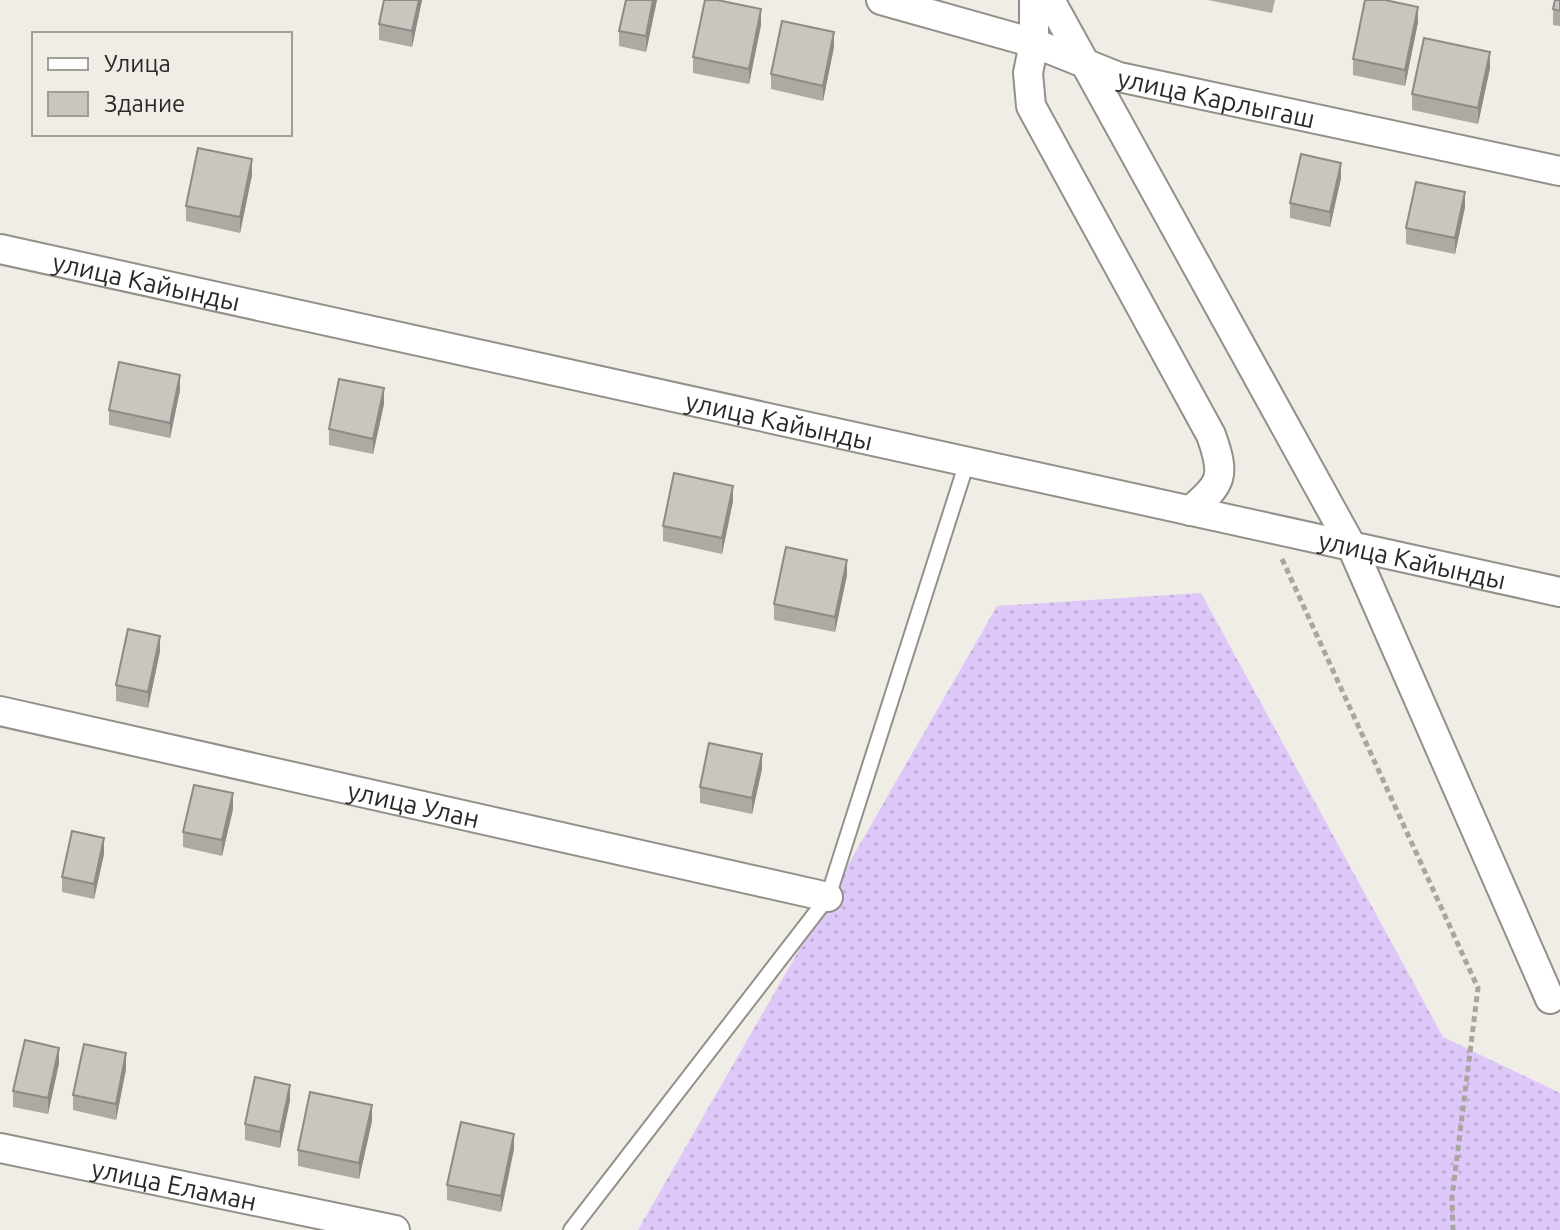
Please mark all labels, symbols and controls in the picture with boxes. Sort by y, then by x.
legend [32,32,292,136]
text: Улица [104,50,171,77]
street label: улица Карлыгаш [1115,63,1318,133]
text: Здание [104,90,185,117]
street label: улица Кайынды [50,247,243,316]
street label: улица Кайынды [683,386,876,455]
street label: улица Кайынды [1316,525,1509,594]
street label: улица Улан [345,775,482,833]
street label: улица Еламан [89,1153,259,1215]

